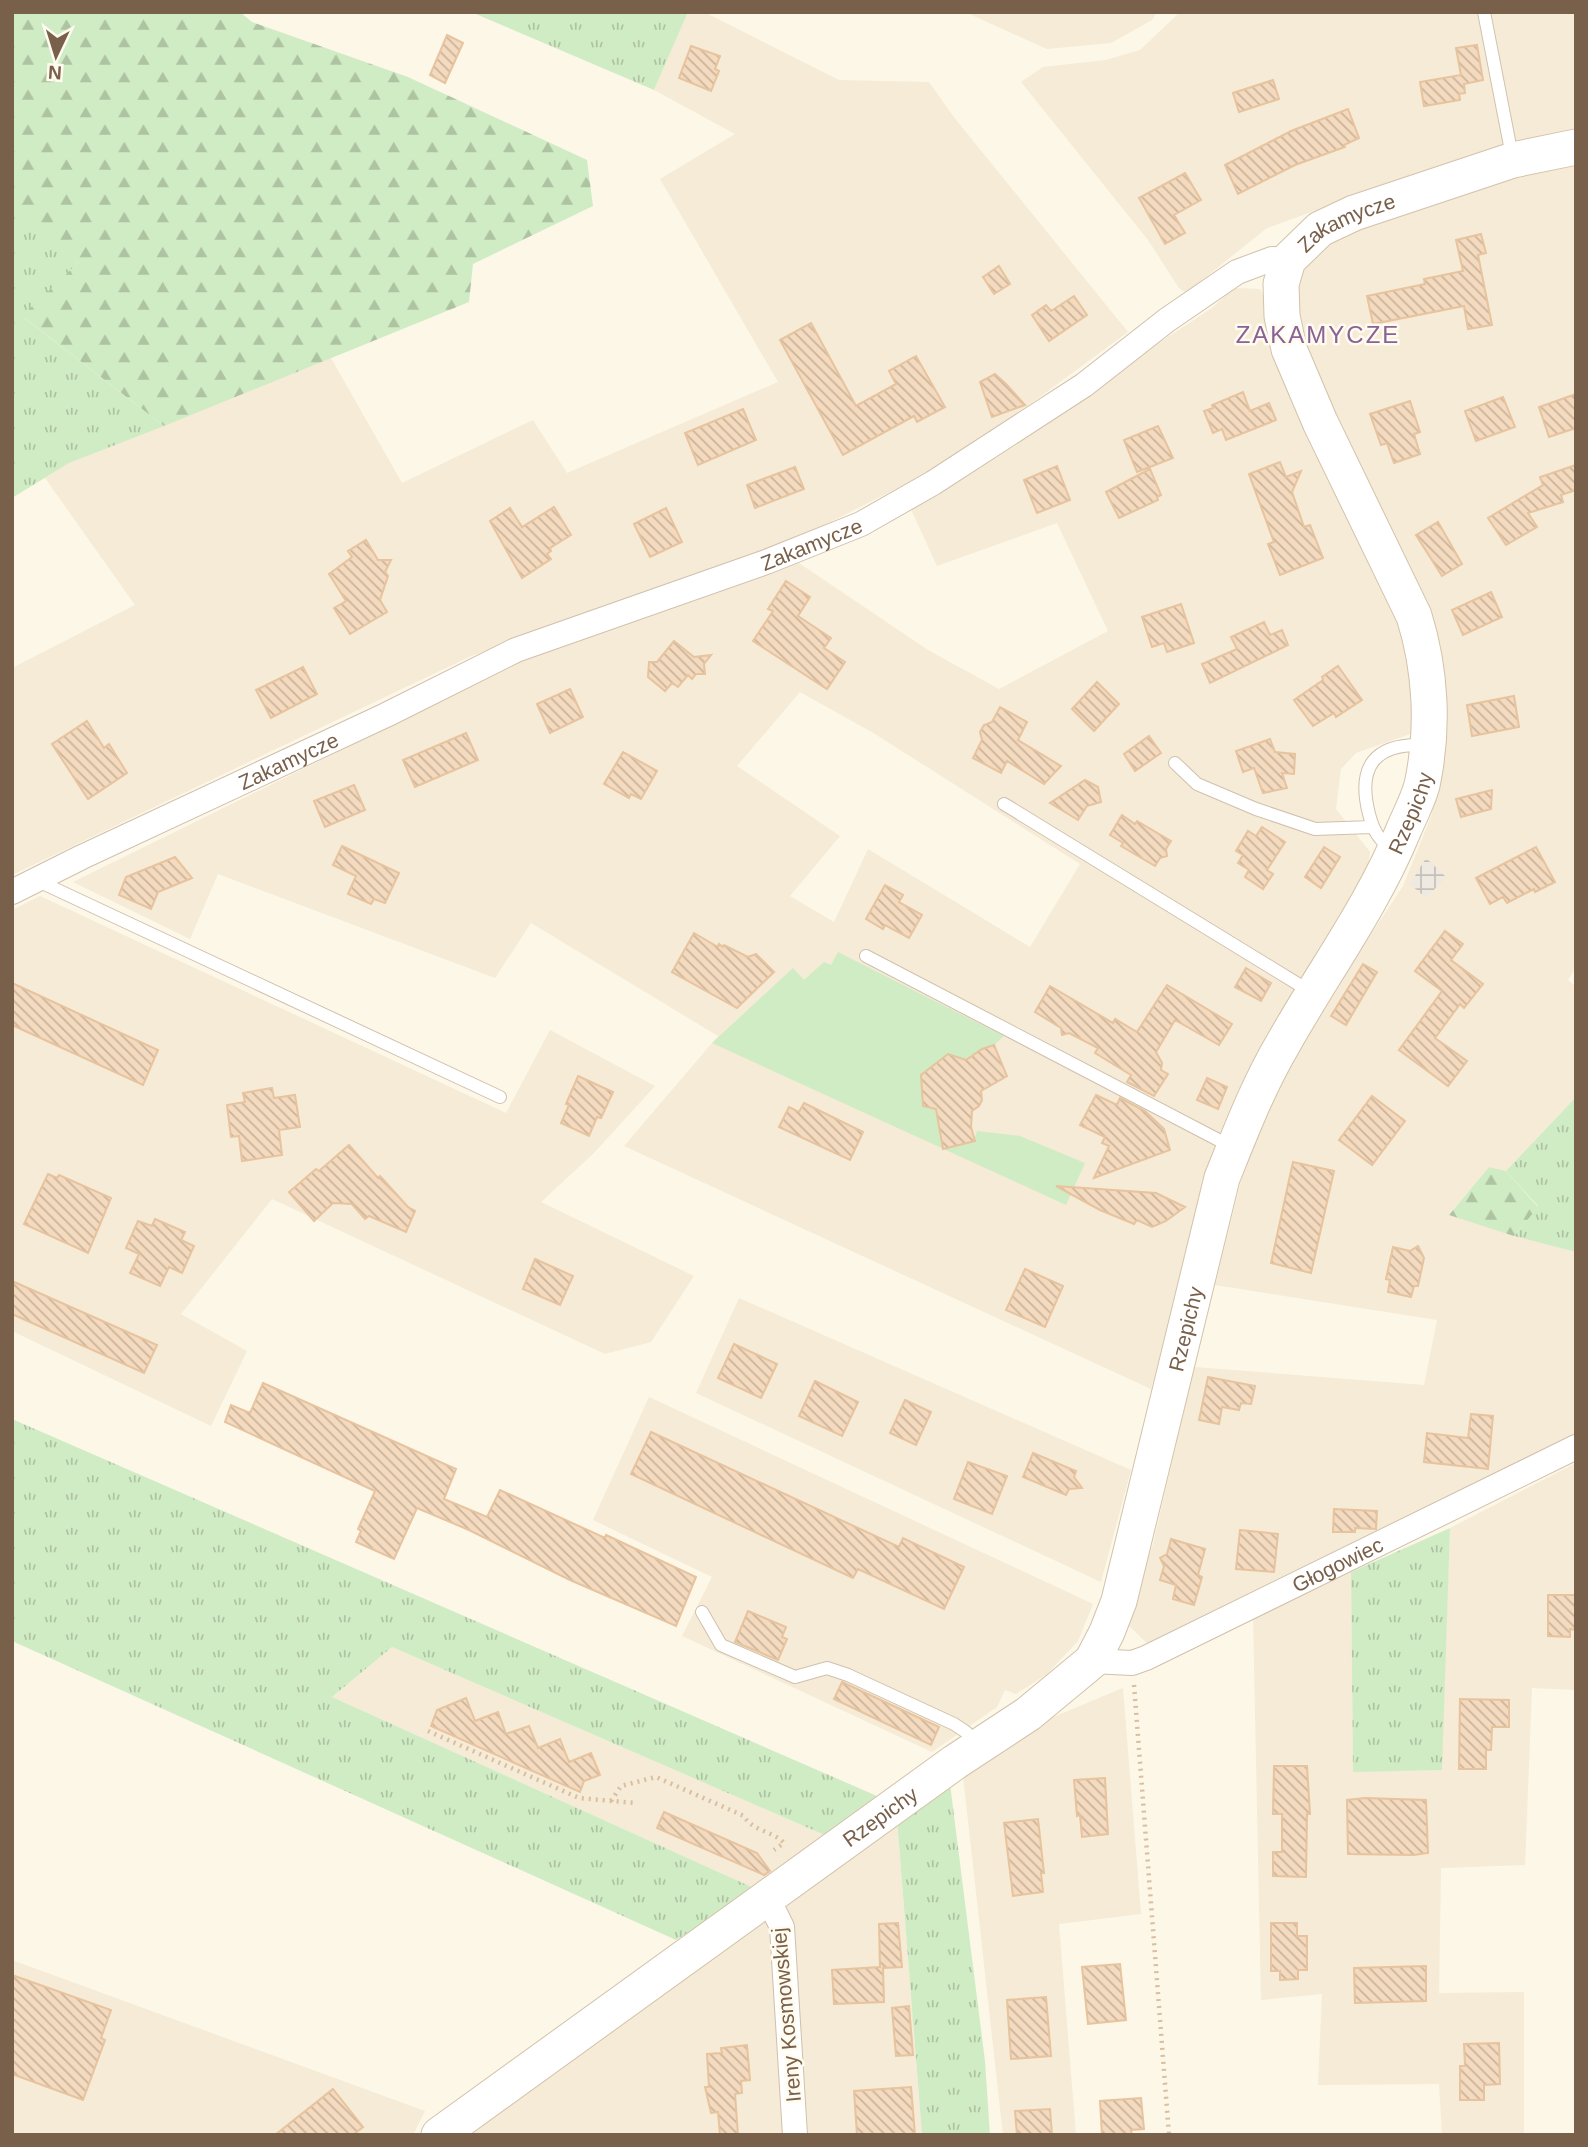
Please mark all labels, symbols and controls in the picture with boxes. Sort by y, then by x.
north arrow [21,21,91,91]
text: N [47,62,62,83]
street label: Zakamycze [1292,189,1398,256]
district label: ZAKAMYCZE [1236,321,1400,348]
street label: Zakamycze [757,513,865,574]
street label: Zakamycze [235,727,342,794]
street label: Rzepichy [1383,770,1436,858]
street label: Rzepichy [1164,1284,1207,1374]
street label: Głogowiec [1288,1532,1386,1596]
street label: Rzepichy [838,1781,922,1851]
street label: Ireny Kosmowskiej [767,1927,805,2103]

